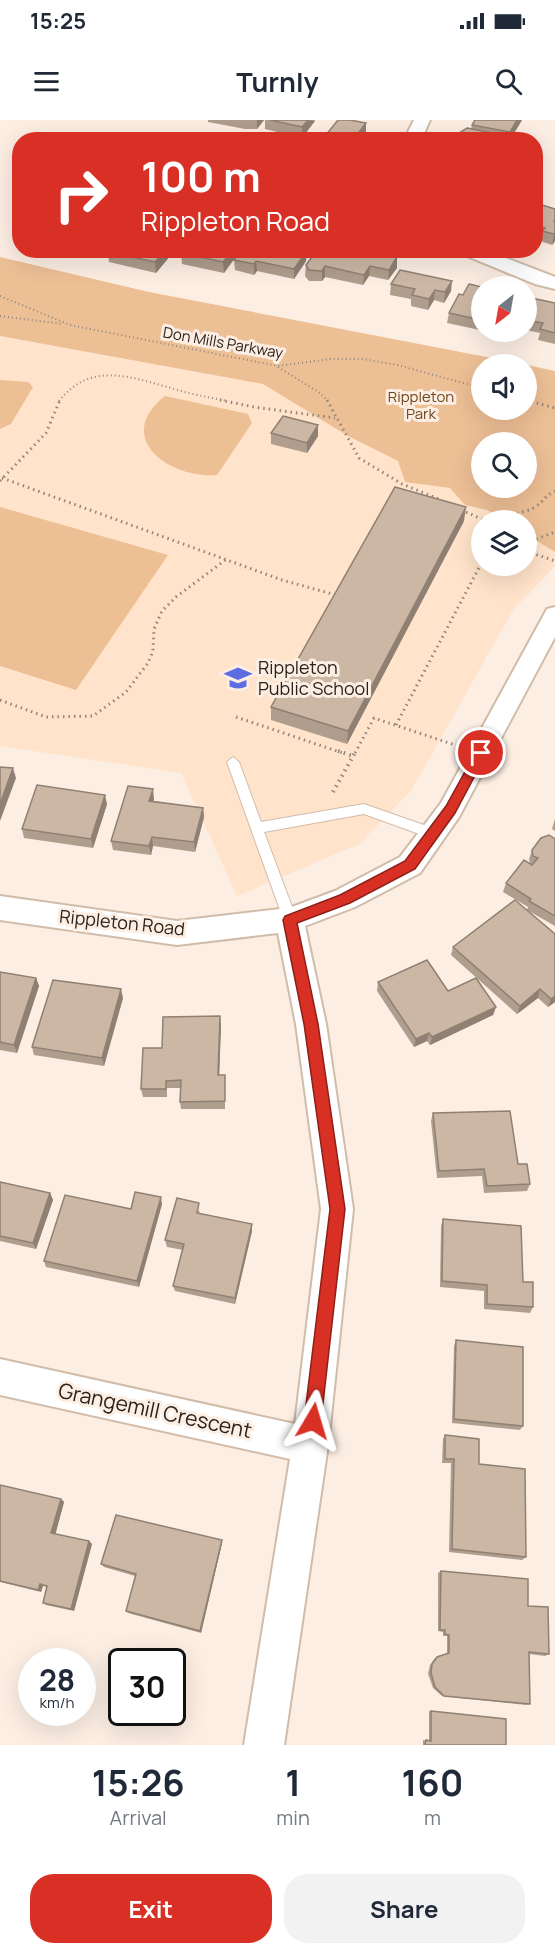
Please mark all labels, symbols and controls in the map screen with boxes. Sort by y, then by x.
text: 15:25 [30,6,86,36]
text: Turnly [236,63,319,100]
icon: menu [30,65,63,98]
icon: search [492,65,525,98]
text: 100 m [141,147,261,205]
icon: right [42,156,120,234]
text: Rippleton Road [141,202,330,239]
north arrow [471,276,537,342]
map controls [471,276,537,576]
street label: Don Mills Parkway [161,322,285,363]
button: sound [471,354,537,420]
park label: Rippleton Park [388,386,454,424]
button: search [471,432,537,498]
button: layers [471,510,537,576]
place label: Rippleton Public School [258,655,369,700]
school or university icon: Rippleton Public School [223,663,253,693]
pin [455,727,506,778]
icon: arrive [464,736,497,769]
street label: Rippleton Road [58,903,186,941]
street label: Grangemill Crescent [56,1376,254,1444]
position arrow [281,1389,345,1453]
speed limit sign: 30 [108,1648,186,1726]
text: 28 [39,1659,75,1700]
text: km/h [40,1692,74,1713]
text: 15:26 [92,1758,185,1807]
text: 1 [285,1758,301,1807]
text: 160 [402,1758,463,1807]
text: Arrival [110,1804,167,1831]
text: min [276,1804,310,1831]
text: m [424,1804,441,1831]
button: Exit [30,1874,272,1943]
button: Share [284,1874,525,1943]

